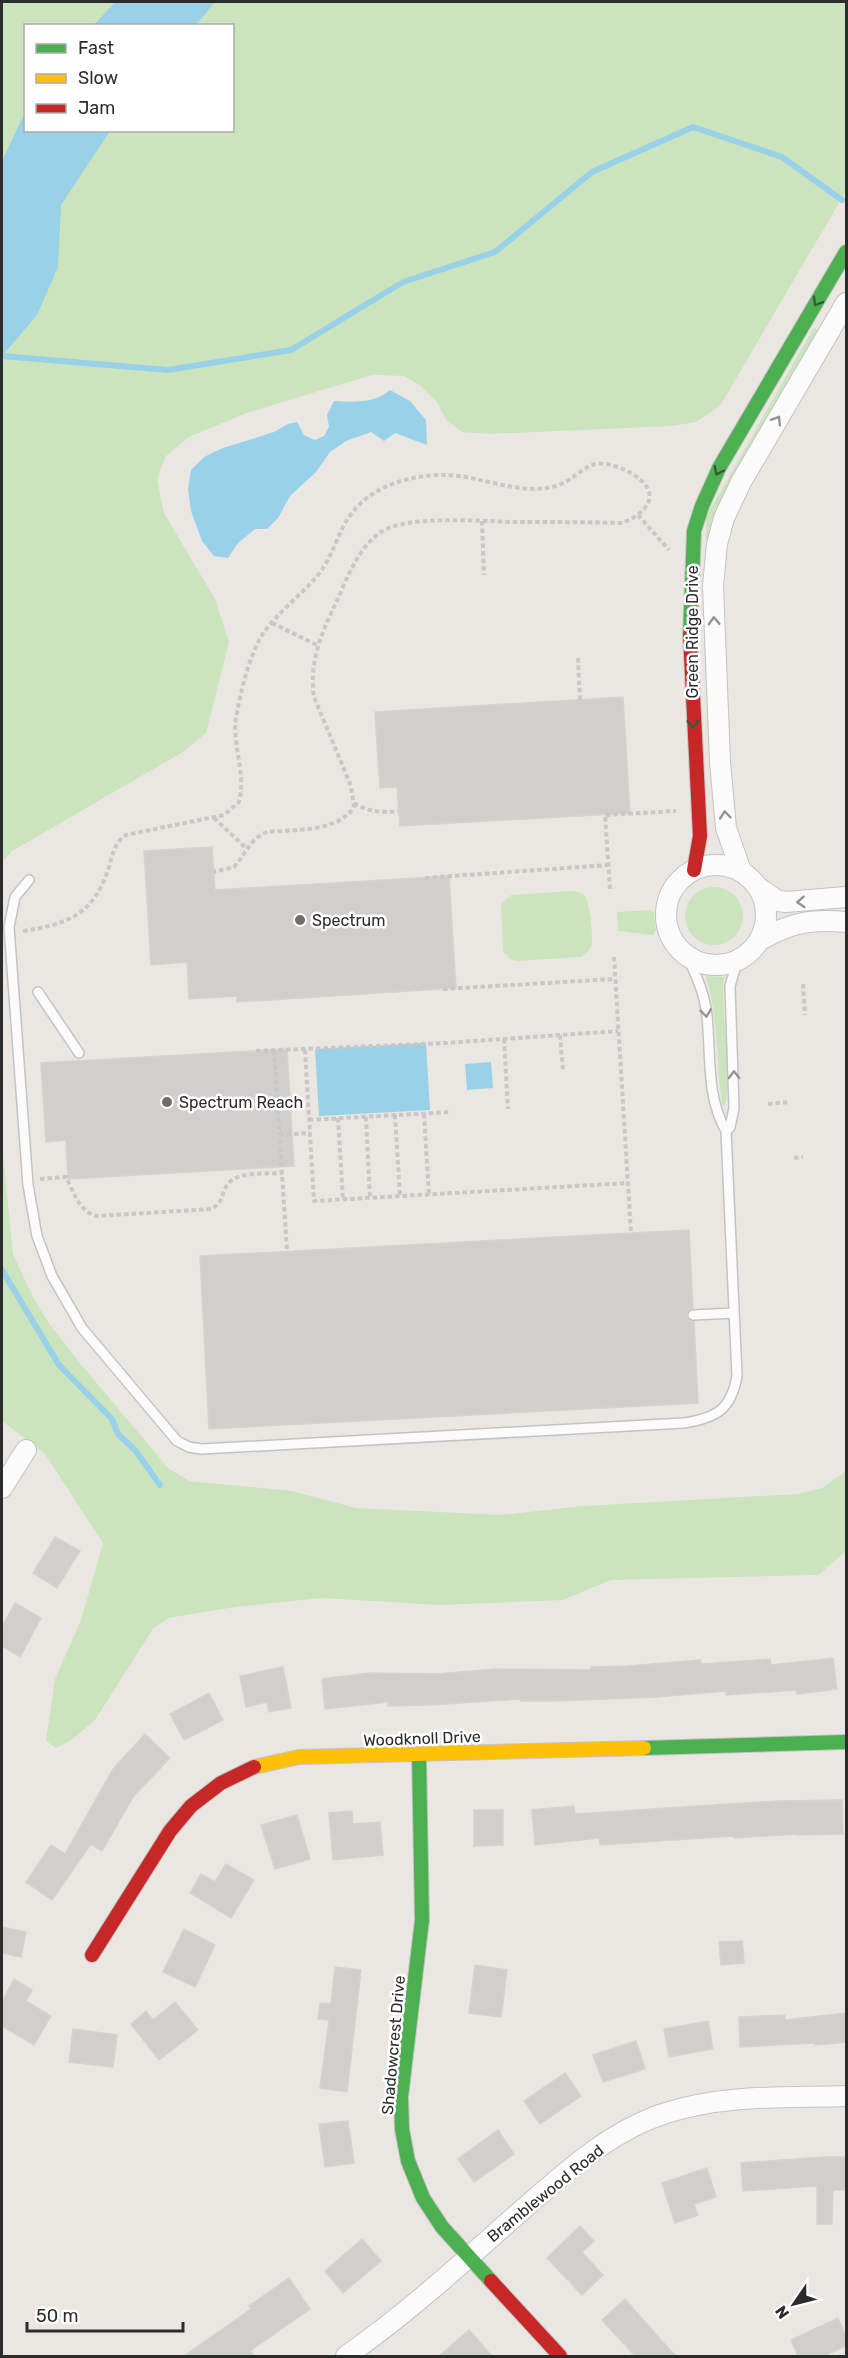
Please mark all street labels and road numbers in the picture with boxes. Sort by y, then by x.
street label: Green Ridge Drive [683,565,702,699]
street label: Woodknoll Drive [363,1727,481,1750]
street label: Shadowcrest Drive [378,1974,409,2116]
street label: Bramblewood Road [483,2141,607,2246]

